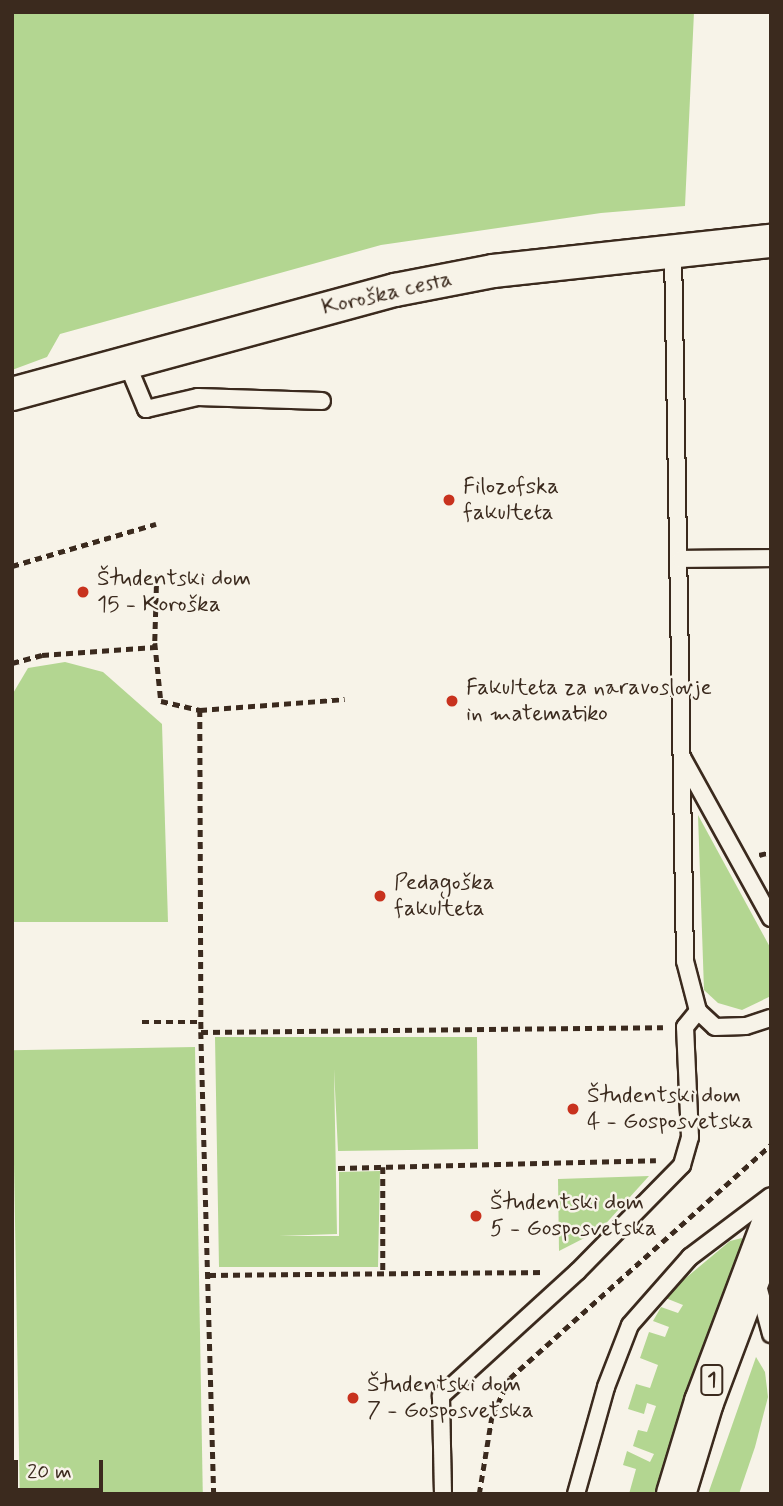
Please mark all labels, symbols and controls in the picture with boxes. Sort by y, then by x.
street label: Koroška cesta [319,266,455,322]
place label: Filozofska fakulteta [463,473,559,527]
marker: Filozofska fakulteta [441,492,457,508]
place label: Študentski dom 15 - Koroška [97,565,254,619]
marker: Študentski dom 15 - Koroška [75,584,91,600]
place label: Fakulteta za naravoslovje in matematiko [466,674,708,728]
marker: Fakulteta za naravoslovje in matematiko [444,693,460,709]
place label: Pedagoška fakulteta [394,869,495,923]
marker: Pedagoška fakulteta [372,888,388,904]
place label: Študentski dom 4 - Gosposvetska [587,1082,753,1136]
marker: Študentski dom 4 - Gosposvetska [565,1101,581,1117]
place label: Študentski dom 5 - Gosposvetska [490,1189,657,1243]
marker: Študentski dom 5 - Gosposvetska [468,1208,484,1224]
road number: 1 [700,1362,724,1398]
place label: Študentski dom 7 - Gosposvetska [367,1371,534,1425]
marker: Študentski dom 7 - Gosposvetska [345,1390,361,1406]
scale bar [18,1446,107,1490]
text: 20 m [27,1458,72,1486]

